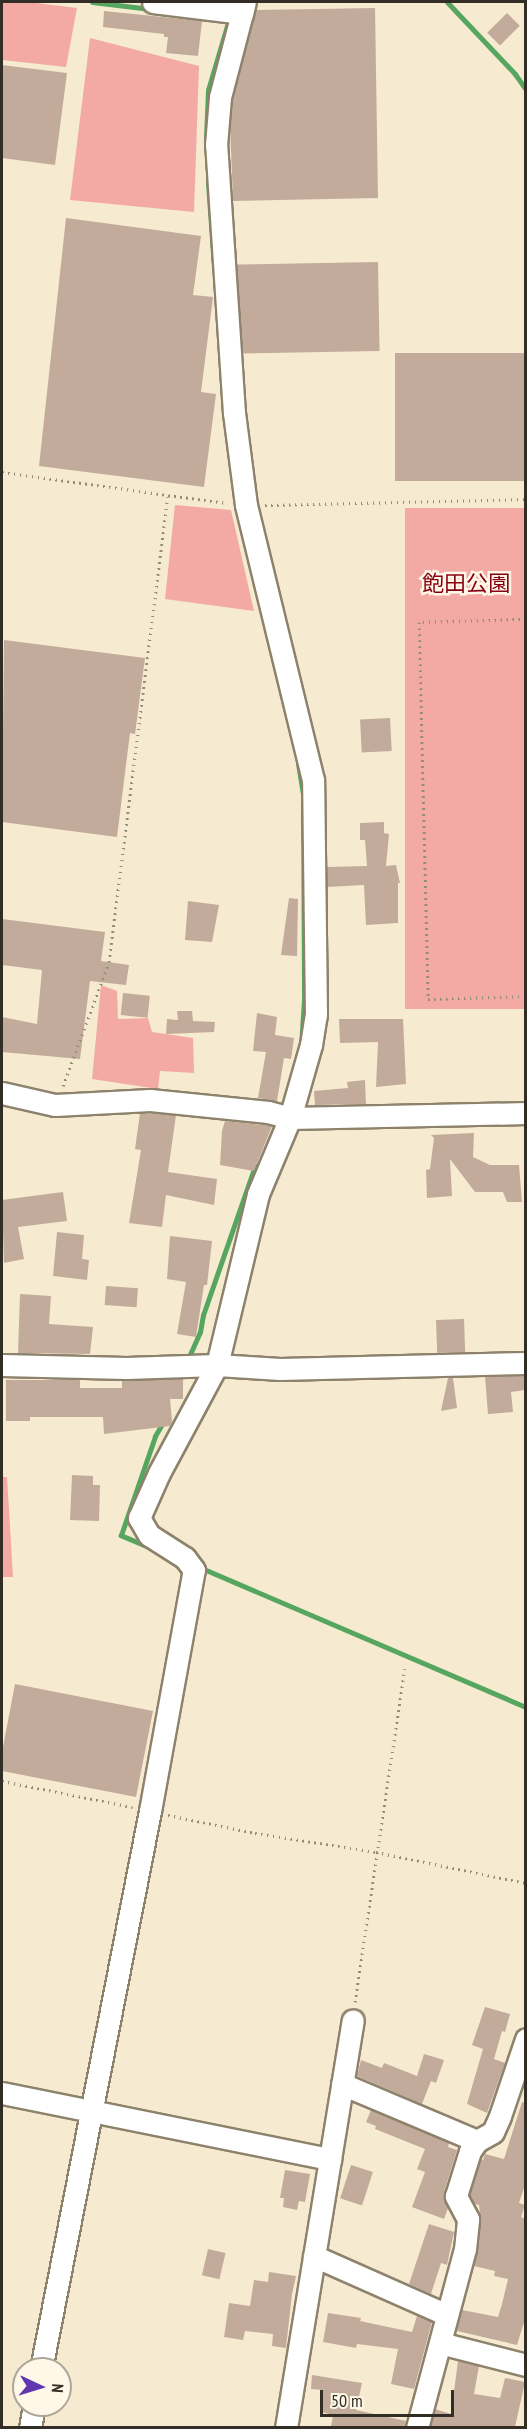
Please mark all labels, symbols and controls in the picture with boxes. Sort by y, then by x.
park label: 飽田公園 [422,571,510,597]
north arrow [12,2357,72,2417]
scale bar [323,2378,456,2416]
text: N [48,2383,68,2393]
text: 50 m [331,2389,363,2412]

